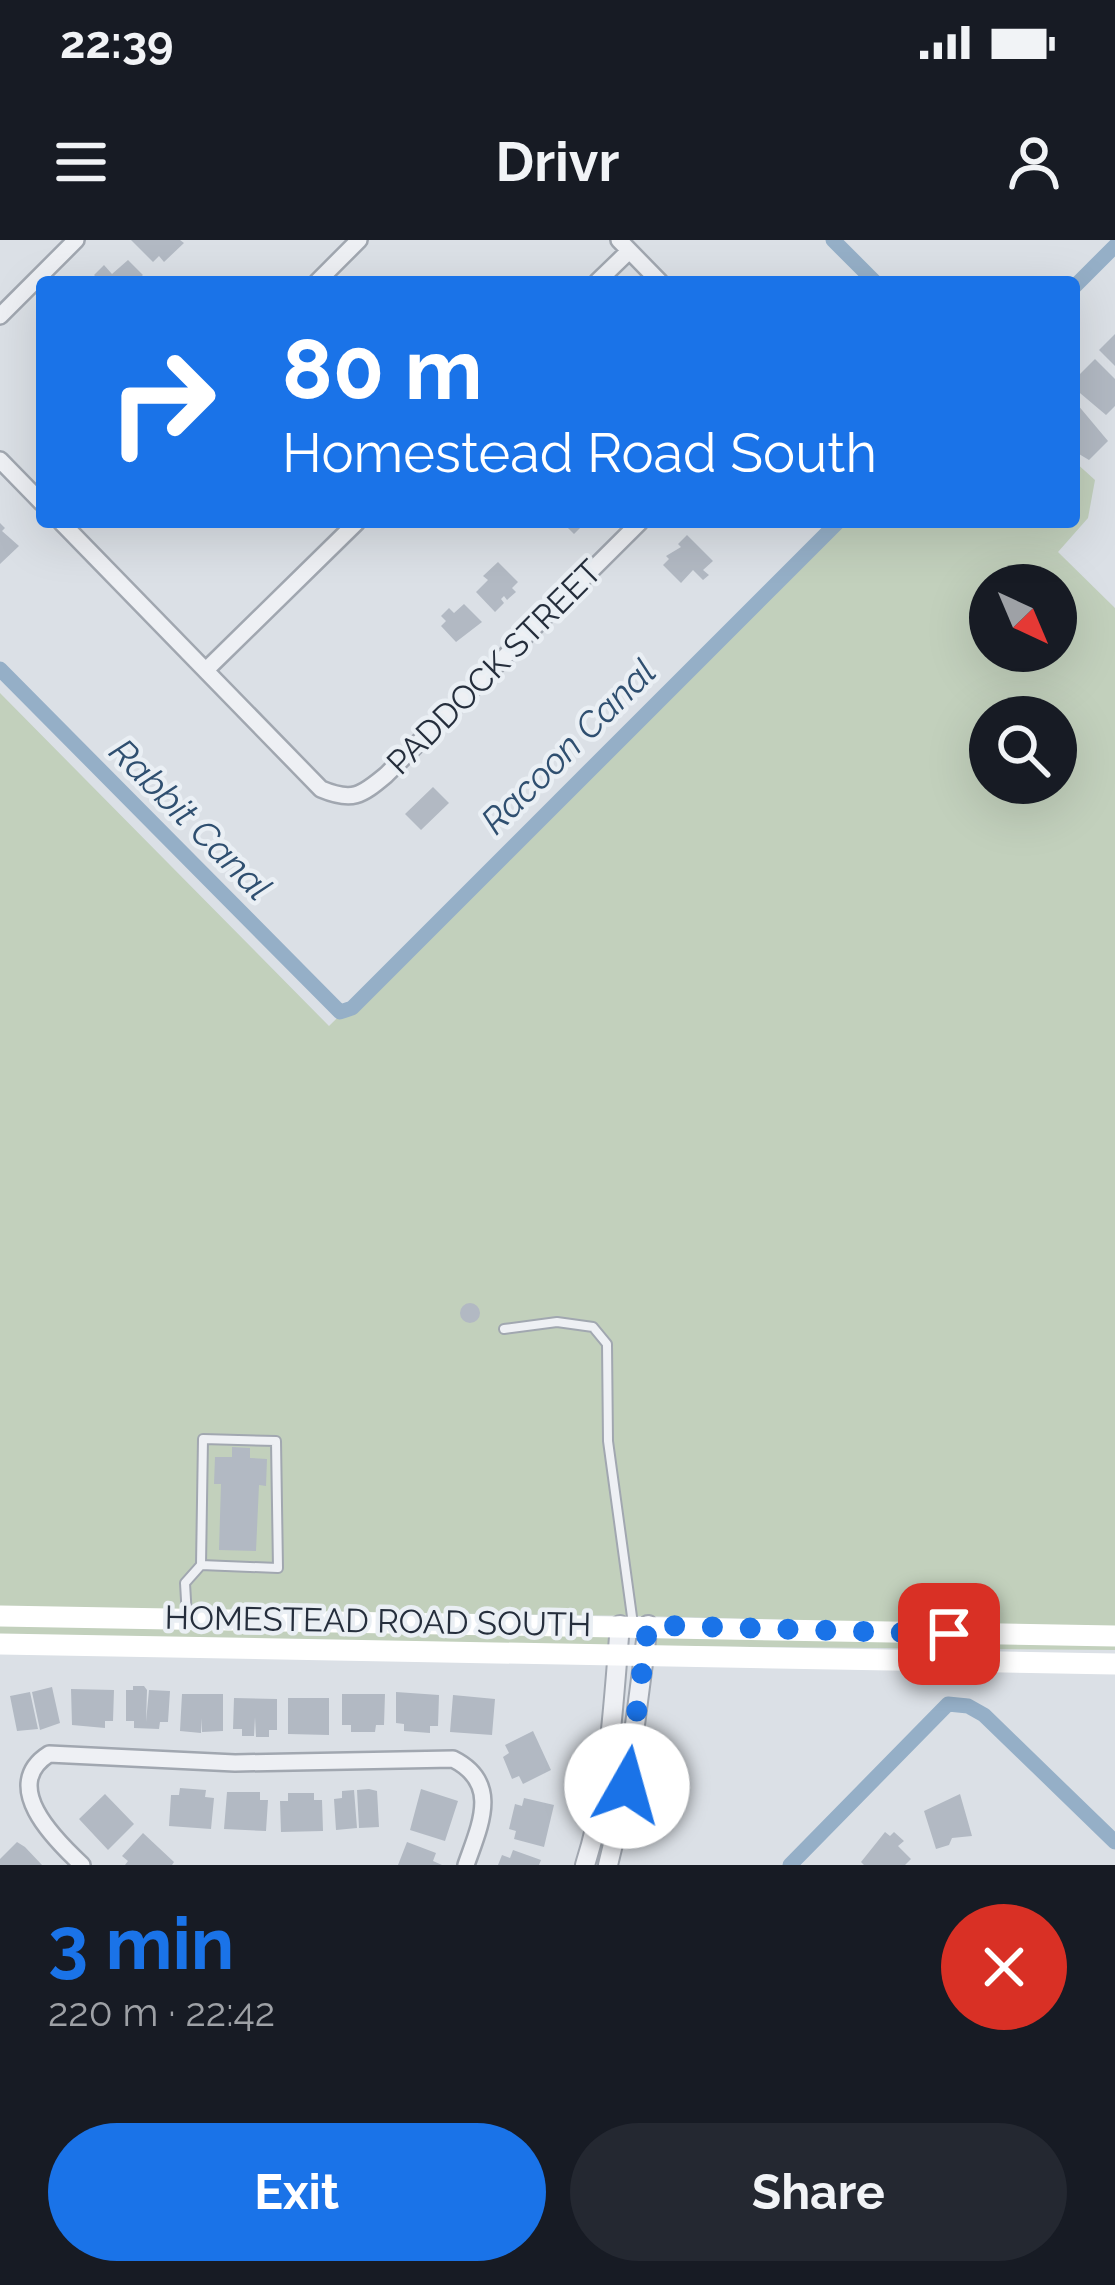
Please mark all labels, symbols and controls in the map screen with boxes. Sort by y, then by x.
text: 22:39 [60,16,174,69]
icon: menu [48,129,114,195]
icon: person [1001,129,1067,195]
text: Drivr [496,130,619,194]
text: 80 m [282,320,483,419]
icon: right [84,324,240,480]
text: Homestead Road South [282,421,877,485]
street label: PADDOCK STREET [379,552,609,782]
north arrow [969,564,1077,672]
map controls [969,564,1077,804]
water label: Racoon Canal [472,650,664,842]
button: search [969,696,1077,804]
water label: Rabbit Canal [102,730,280,908]
pin [898,1583,1000,1685]
street label: HOMESTEAD ROAD SOUTH [164,1598,592,1644]
icon: arrive [916,1601,982,1667]
position arrow [564,1723,690,1849]
text: 3 min [48,1901,234,1986]
button: close [941,1904,1067,2030]
text: 220 m · 22:42 [48,1989,275,2035]
button: Exit [48,2123,546,2261]
button: Share [570,2123,1067,2261]

